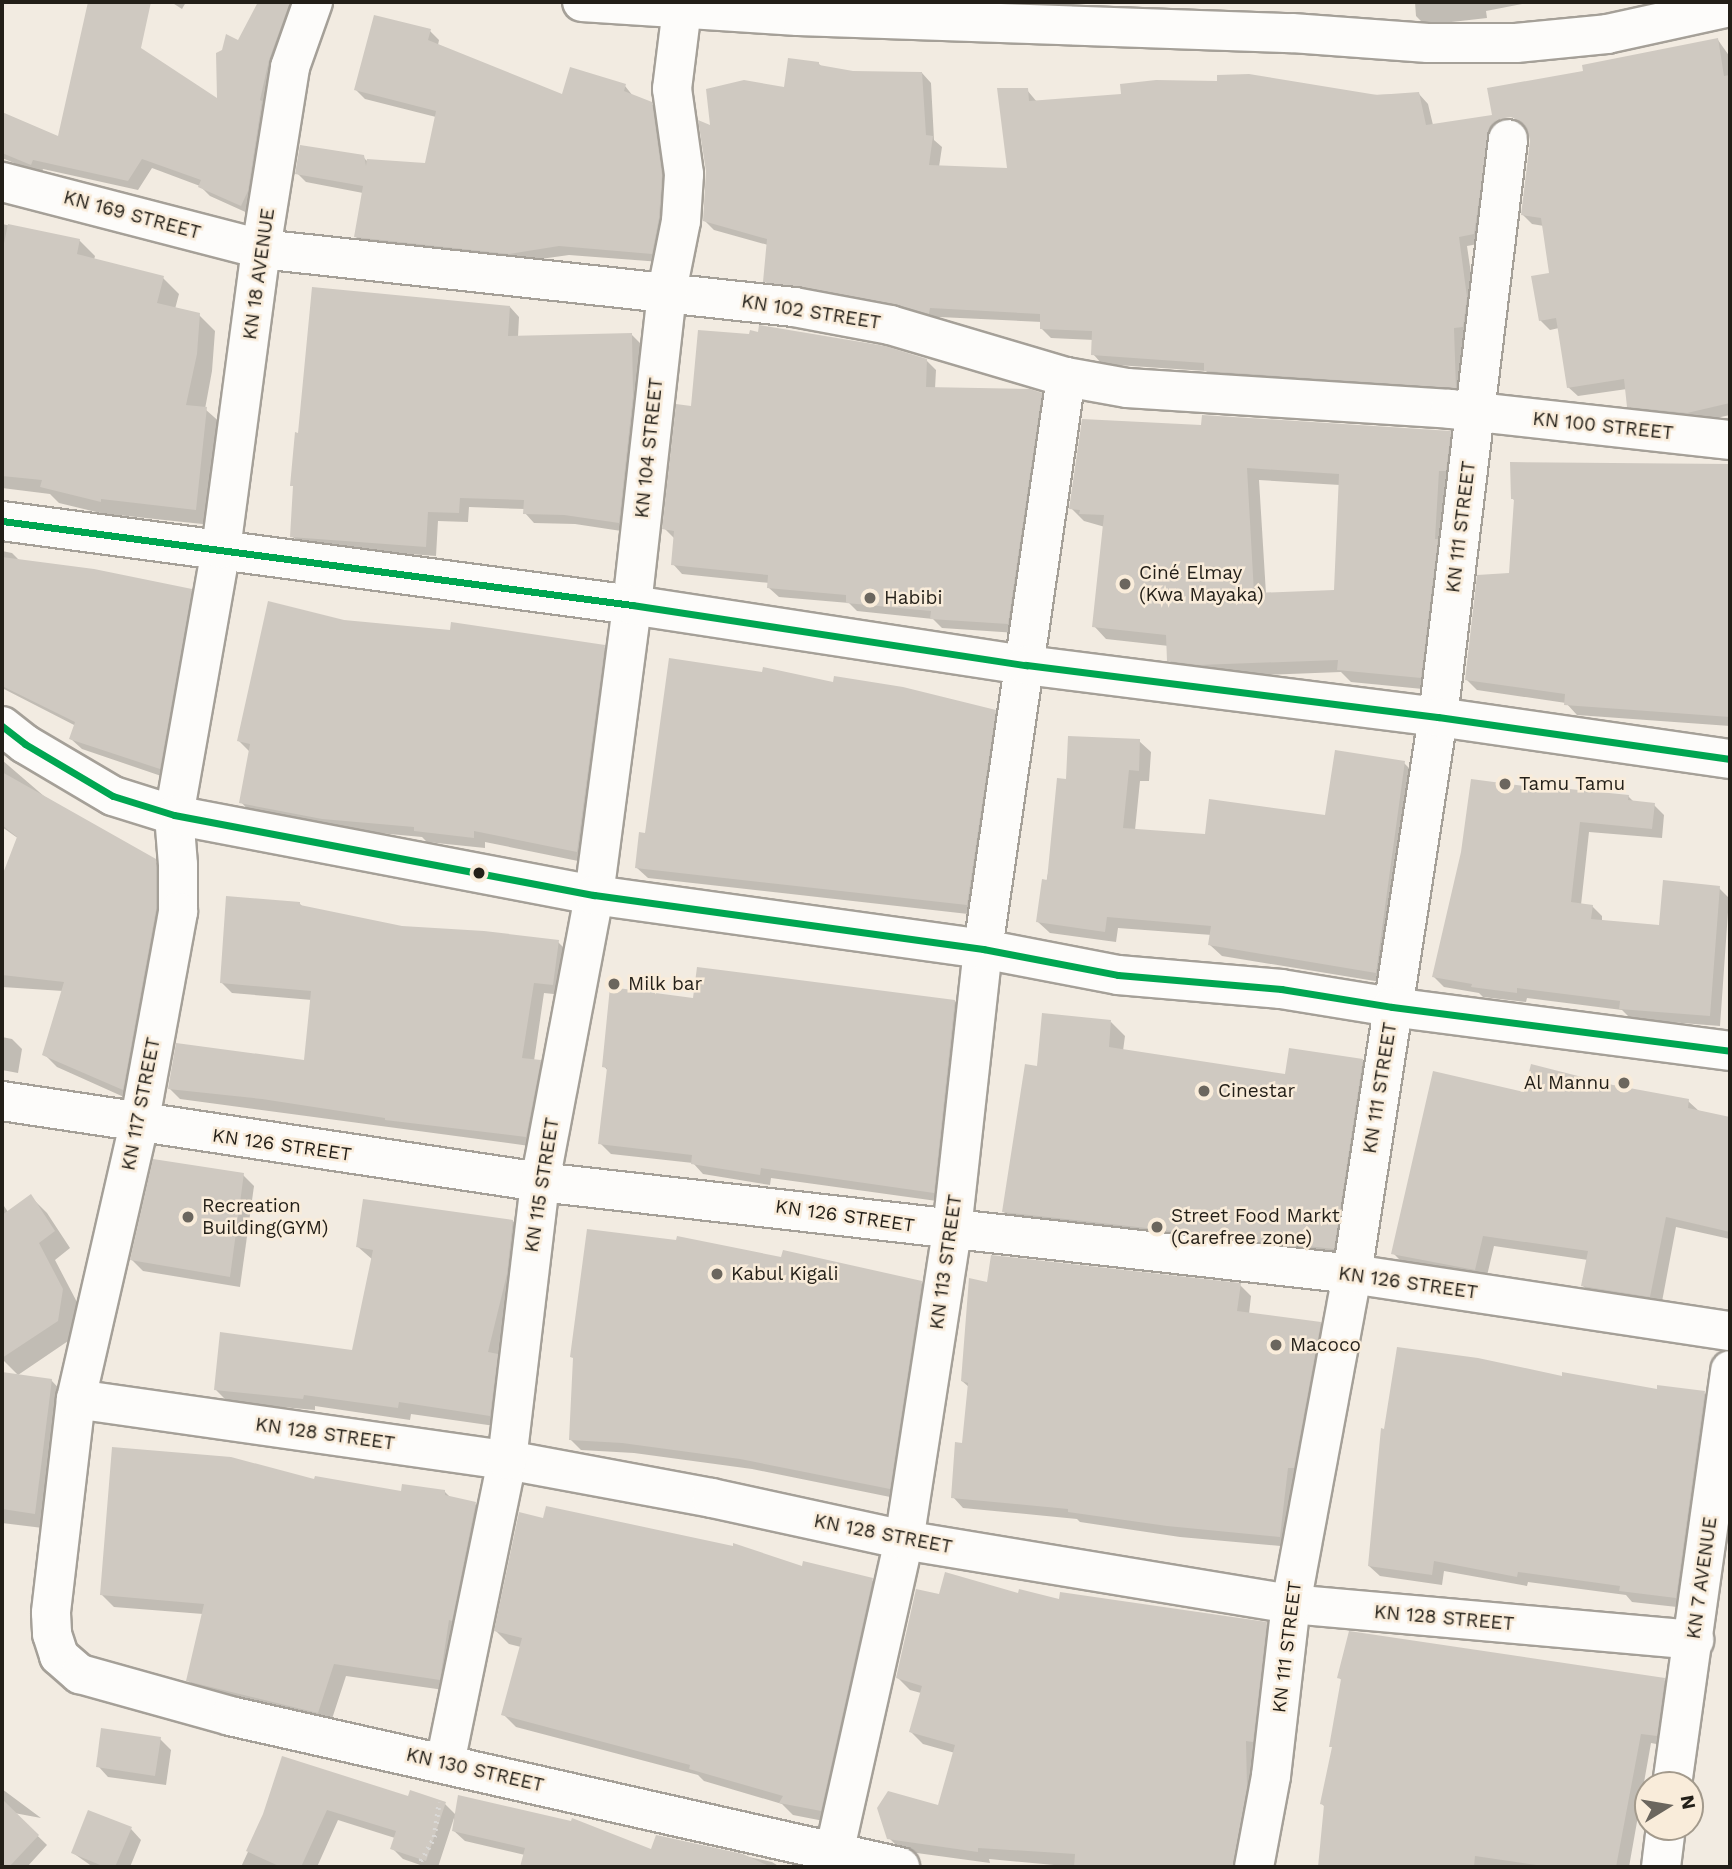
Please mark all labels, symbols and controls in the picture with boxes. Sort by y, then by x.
street label: KN 169 STREET [61,186,203,244]
street label: KN 18 AVENUE [238,206,280,342]
street label: KN 102 STREET [740,290,882,334]
street label: KN 104 STREET [630,376,668,520]
street label: KN 100 STREET [1531,407,1675,445]
street label: KN 111 STREET [1442,460,1480,594]
place label: Ciné Elmay (Kwa Mayaka) [1139,562,1264,606]
marker: Ciné Elmay (Kwa Mayaka) [1117,576,1133,592]
place label: Habibi [884,587,943,609]
marker: Habibi [862,590,878,606]
place label: Tamu Tamu [1519,773,1626,795]
marker: Tamu Tamu [1497,776,1513,792]
unlabelled marker [472,866,486,880]
place label: Milk bar [628,973,703,995]
marker: Milk bar [606,976,622,992]
street label: KN 111 STREET [1358,1021,1402,1155]
street label: KN 117 STREET [117,1035,165,1173]
place label: Al Mannu [1523,1072,1610,1094]
marker: Al Mannu [1616,1075,1632,1091]
place label: Cinestar [1218,1080,1295,1102]
marker: Cinestar [1196,1083,1212,1099]
street label: KN 115 STREET [520,1116,564,1254]
street label: KN 126 STREET [211,1124,353,1166]
street label: KN 113 STREET [925,1193,967,1331]
place label: Recreation Building(GYM) [202,1195,328,1239]
street label: KN 126 STREET [774,1195,916,1237]
place label: Street Food Markt (Carefree zone) [1171,1205,1340,1249]
marker: Recreation Building(GYM) [180,1209,196,1225]
marker: Street Food Markt (Carefree zone) [1149,1219,1165,1235]
street label: KN 126 STREET [1337,1262,1479,1304]
place label: Kabul Kigali [731,1263,839,1285]
marker: Kabul Kigali [709,1266,725,1282]
place label: Macoco [1290,1334,1361,1356]
marker: Macoco [1268,1337,1284,1353]
street label: KN 128 STREET [254,1413,396,1455]
street label: KN 128 STREET [812,1509,954,1559]
street label: KN 7 AVENUE [1682,1514,1722,1642]
street label: KN 111 STREET [1268,1580,1306,1714]
street label: KN 128 STREET [1373,1600,1515,1636]
street label: KN 130 STREET [404,1743,546,1797]
north arrow [1634,1771,1704,1841]
text: N [1676,1793,1701,1811]

